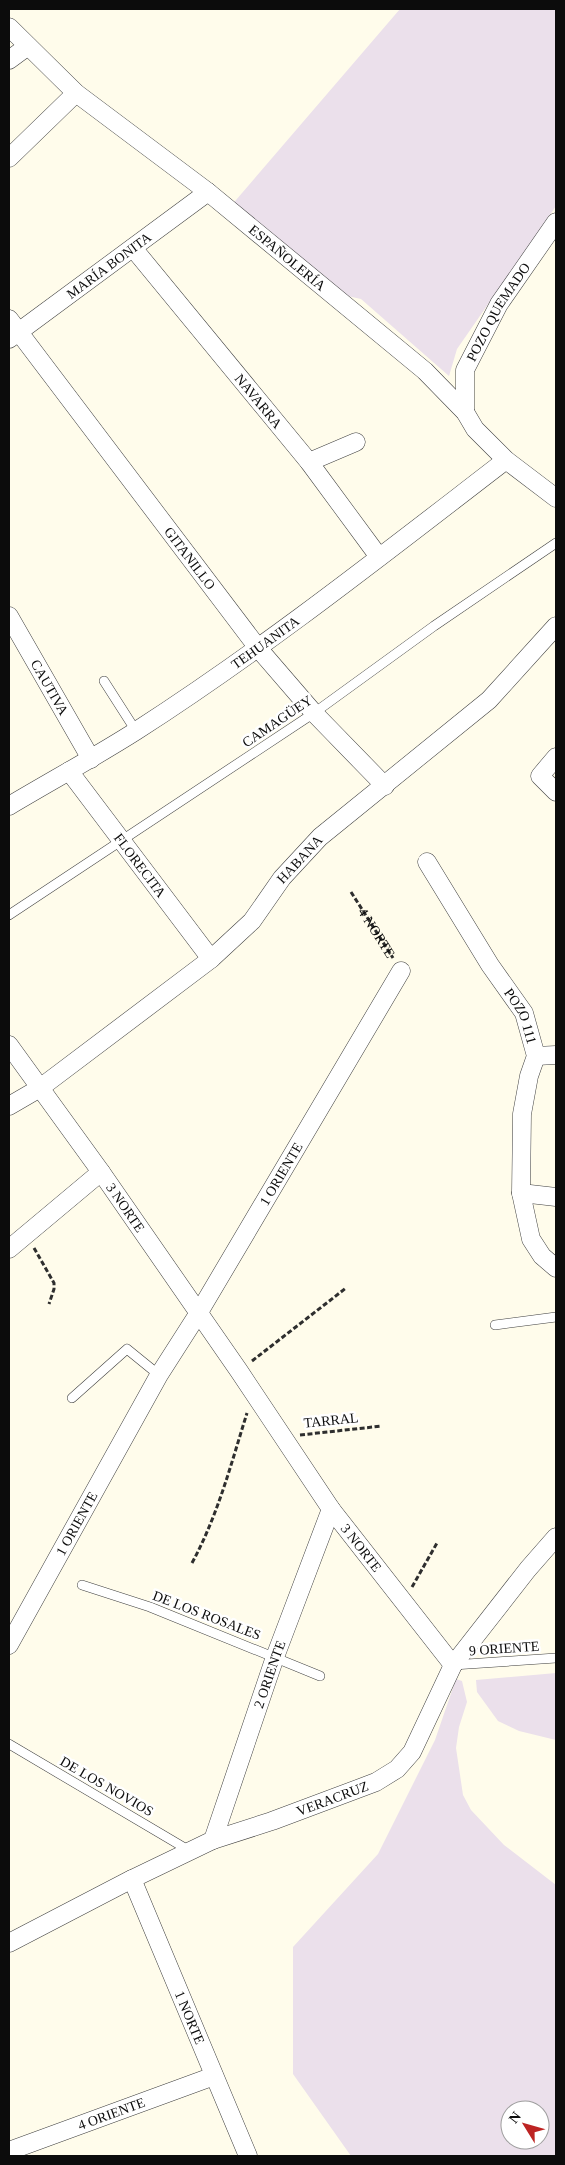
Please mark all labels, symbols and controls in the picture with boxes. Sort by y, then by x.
street label: ESPAÑOLERÍA [246,222,329,294]
street label: MARÍA BONITA [64,229,155,302]
street label: POZO QUEMADO [464,260,533,364]
street label: NAVARRA [232,371,286,432]
street label: GITANILLO [161,524,218,593]
street label: TEHUANITA [229,613,303,672]
street label: CAUTIVA [28,657,72,718]
street label: CAMAGÜEY [239,692,315,750]
street label: FLORECITA [111,831,169,901]
street label: HABANA [274,832,326,887]
street label: 4 NORTE [355,905,398,961]
street label: POZO 111 [501,986,539,1045]
street label: 1 ORIENTE [257,1140,306,1208]
street label: 3 NORTE [103,1180,147,1235]
street label: TARRAL [303,1410,359,1431]
street label: 1 ORIENTE [53,1489,101,1558]
street label: 3 NORTE [338,1521,384,1575]
street label: DE LOS ROSALES [151,1588,263,1643]
street label: 2 ORIENTE [251,1639,289,1710]
street label: 9 ORIENTE [468,1639,540,1658]
street label: DE LOS NOVIOS [58,1754,156,1819]
street label: VERACRUZ [295,1779,371,1819]
street label: 1 NORTE [172,1989,207,2046]
street label: 4 ORIENTE [76,2095,147,2133]
north arrow [500,2100,550,2150]
text: N [506,2109,524,2126]

